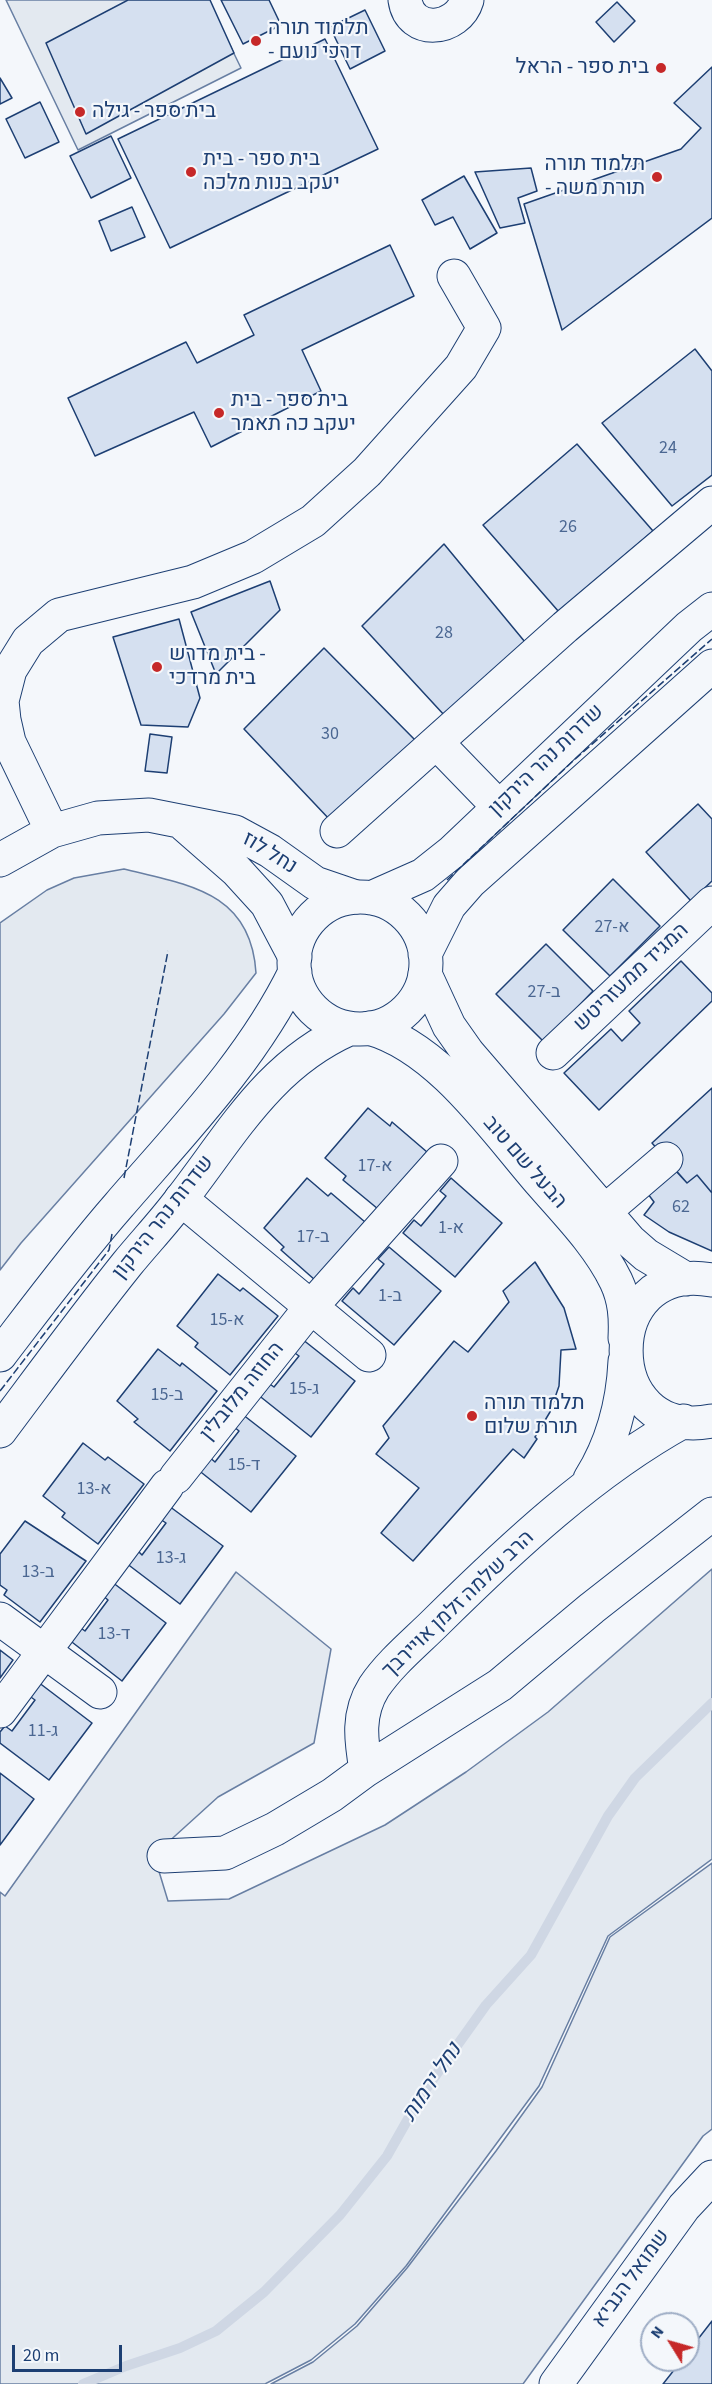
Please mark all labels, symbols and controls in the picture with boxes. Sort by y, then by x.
place label: תלמוד תורה - דרכי נועם [268,16,369,66]
marker: תלמוד תורה - דרכי נועם [249,34,263,48]
place label: בית ספר - הראל [516,55,649,81]
marker: בית ספר - הראל [654,61,668,75]
place label: בית ספר - גילה [92,99,216,125]
marker: בית ספר - גילה [73,105,87,119]
place label: בית ספר - בית יעקב בנות מלכה [203,147,340,197]
place label: תלמוד תורה - תורת משה [544,152,645,202]
marker: בית ספר - בית יעקב בנות מלכה [184,165,198,179]
marker: תלמוד תורה - תורת משה [650,170,664,184]
place label: בית ספר - בית יעקב כה תאמר [231,388,356,438]
marker: בית ספר - בית יעקב כה תאמר [212,406,226,420]
house number: 24 [659,438,677,460]
house number: 26 [559,517,577,539]
house number: 28 [435,623,453,645]
place label: בית מדרש - בית מרדכי [169,642,266,692]
marker: בית מדרש - בית מרדכי [150,660,164,674]
street label: שדרות נהר הירקון [484,700,610,822]
house number: 30 [321,724,339,746]
street label: נחל לוז [237,827,301,881]
house number: 27-א [594,917,630,939]
street label: המגיד ממעזריטש [569,918,695,1038]
house number: 27-ב [528,982,560,1004]
street label: הבעל שם טוב [477,1111,571,1215]
street label: שדרות נהר הירקון [108,1151,220,1285]
house number: 17-א [357,1156,393,1178]
house number: 62 [672,1197,690,1219]
house number: 1-א [438,1218,464,1240]
house number: 17-ב [297,1227,329,1249]
house number: 1-ב [378,1286,402,1308]
house number: 15-א [209,1310,245,1332]
street label: החוזה מלובלין [196,1338,290,1446]
house number: 15-ג [289,1379,319,1401]
house number: 15-ב [151,1385,183,1407]
place label: תלמוד תורה תורת שלום [484,1391,585,1441]
marker: תלמוד תורה תורת שלום [465,1409,479,1423]
house number: 15-ד [228,1455,260,1477]
house number: 13-א [76,1479,112,1501]
street label: הרב שלמה זלמן אויירבך [378,1526,540,1684]
house number: 13-ג [156,1548,186,1570]
house number: 13-ב [22,1562,54,1584]
house number: 13-ד [98,1624,130,1646]
house number: 11-ג [28,1721,58,1743]
water label: נחל ירמות [397,2039,469,2127]
street label: שמואל הנביא [588,2225,676,2333]
north arrow [640,2312,700,2372]
text: N [645,2322,669,2343]
scale bar [15,2333,124,2371]
text: 20 m [23,2343,59,2368]

